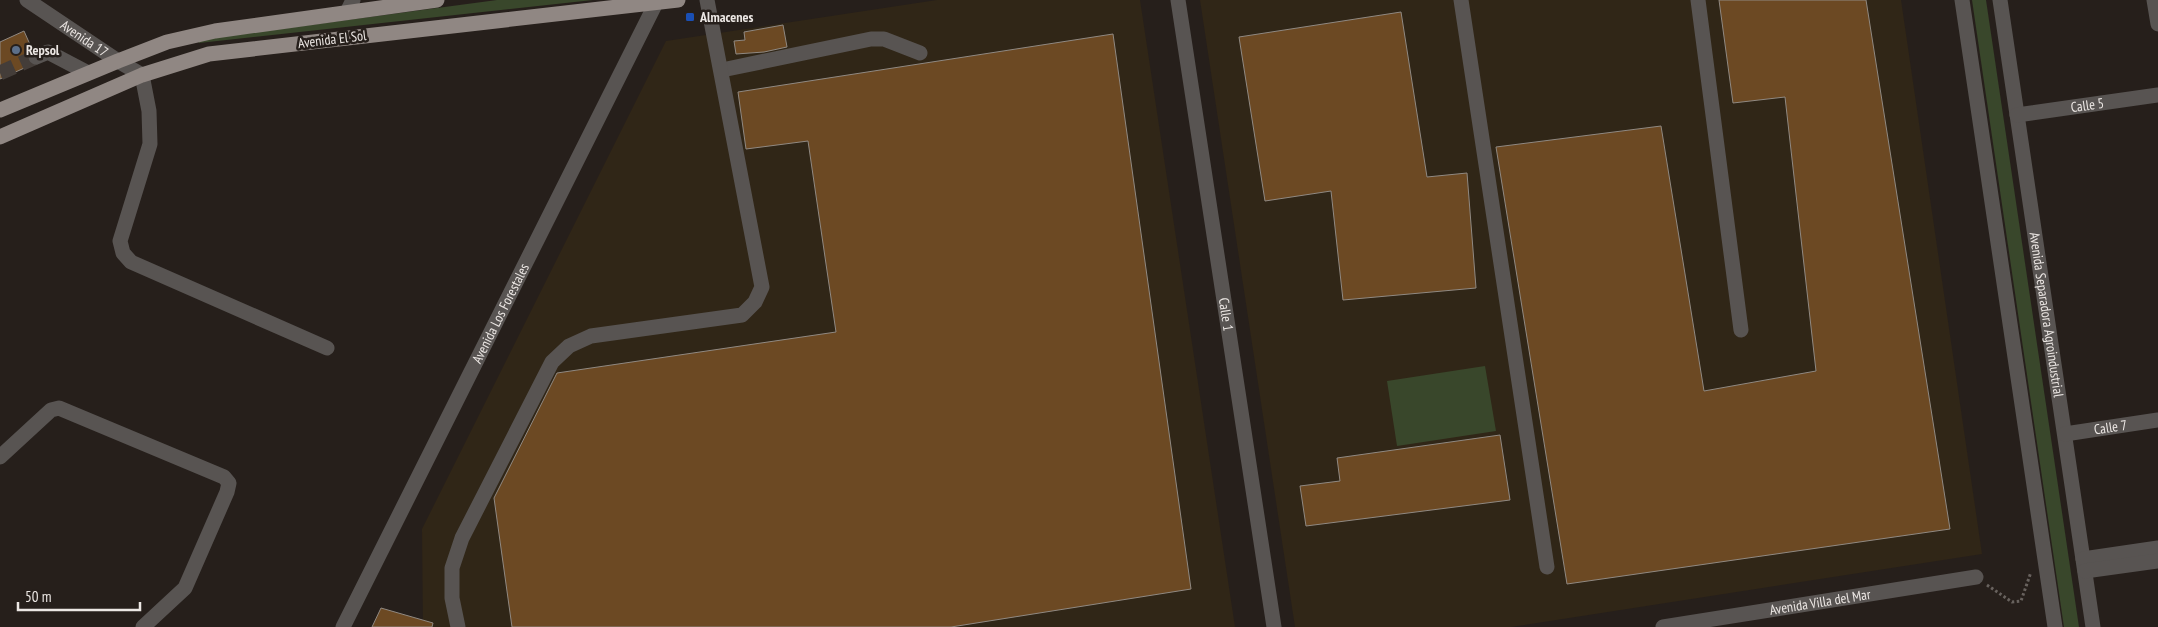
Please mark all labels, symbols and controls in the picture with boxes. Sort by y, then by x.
place label: Almacenes [699,8,753,26]
marker: Almacenes [684,11,696,23]
street label: Avenida 17 [57,16,112,61]
street label: Avenida El Sol [297,26,368,52]
place label: Repsol [26,41,60,59]
marker: Repsol [10,44,22,56]
street label: Calle 5 [2069,94,2105,116]
street label: Avenida Separadora Agroindustrial [2026,231,2068,399]
street label: Avenida Los Forestales [468,260,533,366]
street label: Calle 1 [1215,296,1238,332]
street label: Calle 7 [2093,416,2128,439]
scale bar [18,580,140,612]
street label: Avenida Villa del Mar [1768,585,1872,619]
text: 50 m [25,587,51,606]

